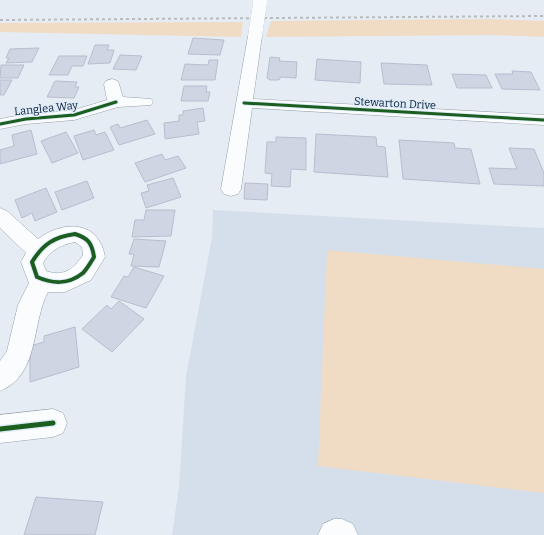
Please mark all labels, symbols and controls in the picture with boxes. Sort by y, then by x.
street label: Stewarton Drive [354,95,436,112]
street label: Langlea Way [13,99,79,118]

